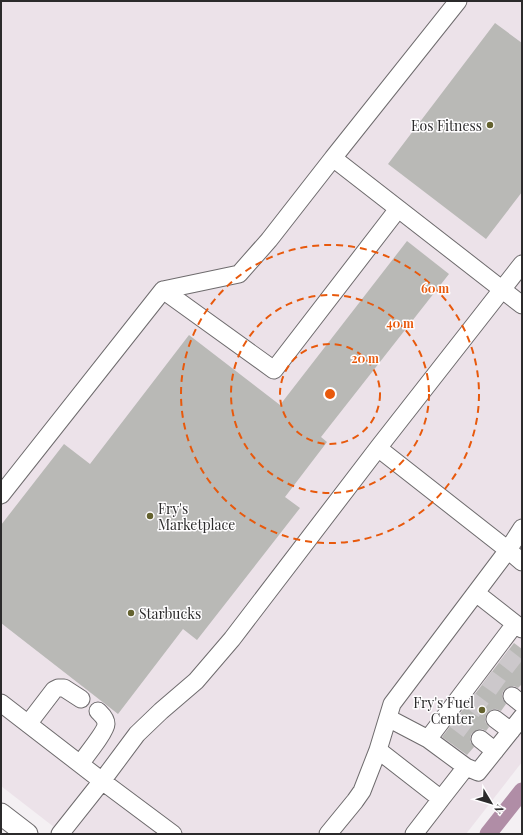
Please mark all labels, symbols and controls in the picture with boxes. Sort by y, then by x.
place label: Eos Fitness [411,116,482,135]
marker: Eos Fitness [485,120,495,130]
text: 60 m [421,280,449,296]
text: 40 m [386,315,414,331]
text: 20 m [351,350,379,366]
centre of rings [323,387,337,401]
place label: Fry's Marketplace [158,499,235,534]
marker: Fry's Marketplace [145,511,155,521]
place label: Starbucks [139,604,201,623]
marker: Starbucks [126,608,136,618]
place label: Fry's Fuel Center [413,693,475,728]
marker: Fry's Fuel Center [477,705,487,715]
north arrow [471,783,511,823]
text: N [491,802,508,817]

